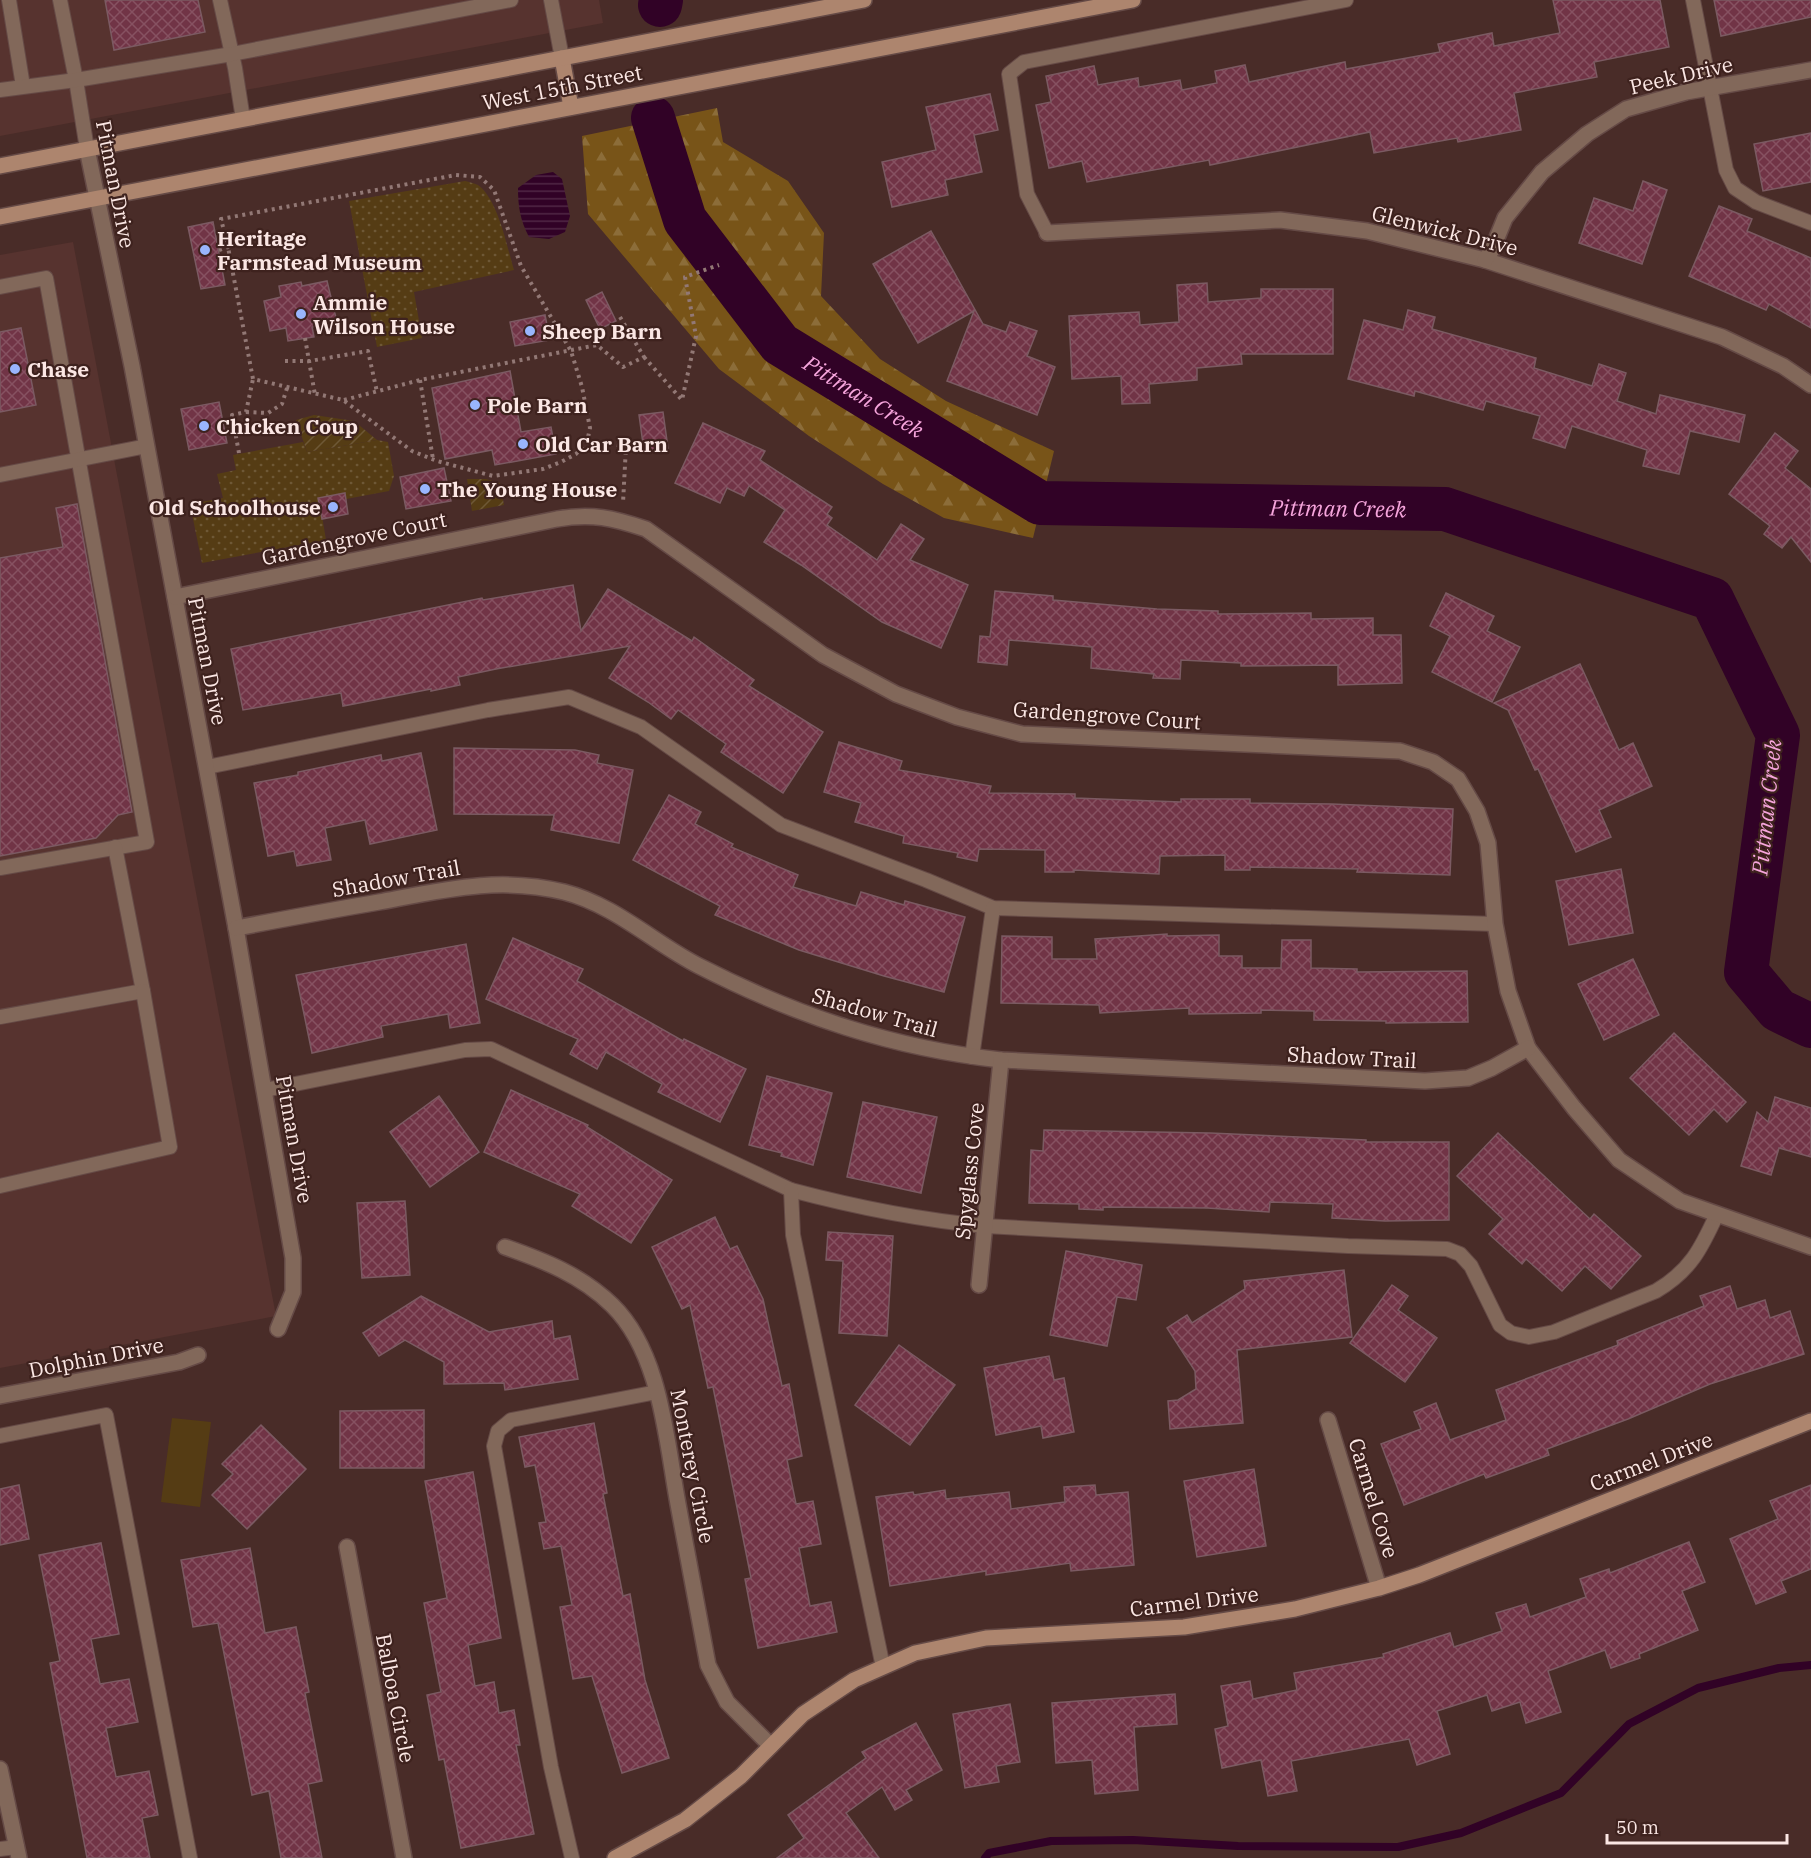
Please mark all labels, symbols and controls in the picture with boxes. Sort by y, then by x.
street label: Peek Drive [1627,50,1735,100]
street label: West 15th Street [480,58,644,116]
street label: Pitman Drive [90,118,142,250]
street label: Glenwick Drive [1369,198,1521,262]
place label: Heritage Farmstead Museum [217,224,422,276]
marker: Heritage Farmstead Museum [198,243,212,257]
place label: Ammie Wilson House [313,288,455,340]
marker: Ammie Wilson House [294,307,308,321]
place label: Sheep Barn [542,317,662,345]
marker: Sheep Barn [523,324,537,338]
water label: Pittman Creek [798,347,930,444]
place label: Chase [27,355,89,383]
marker: Chase [8,362,22,376]
place label: Pole Barn [487,391,588,419]
marker: Pole Barn [468,398,482,412]
place label: Chicken Coup [216,412,358,440]
marker: Chicken Coup [197,419,211,433]
place label: Old Car Barn [535,430,668,458]
marker: Old Car Barn [516,437,530,451]
place label: The Young House [437,475,617,503]
marker: The Young House [418,482,432,496]
water label: Pittman Creek [1269,492,1407,523]
place label: Old Schoolhouse [148,493,321,521]
marker: Old Schoolhouse [326,500,340,514]
street label: Gardengrove Court [259,505,449,571]
street label: Pitman Drive [182,595,234,727]
street label: Gardengrove Court [1012,694,1202,736]
water label: Pittman Creek [1744,737,1788,877]
street label: Shadow Trail [330,853,462,903]
street label: Shadow Trail [809,981,941,1043]
street label: Shadow Trail [1287,1040,1417,1074]
street label: Pitman Drive [270,1073,320,1205]
street label: Spyglass Cove [948,1101,990,1241]
street label: Dolphin Drive [26,1330,166,1384]
street label: Monterey Circle [664,1386,722,1546]
street label: Carmel Drive [1585,1425,1717,1497]
street label: Carmel Cove [1342,1435,1406,1561]
street label: Carmel Drive [1128,1579,1260,1623]
street label: Balboa Circle [370,1631,422,1765]
scale bar [1607,1807,1787,1845]
text: 50 m [1616,1816,1659,1839]

